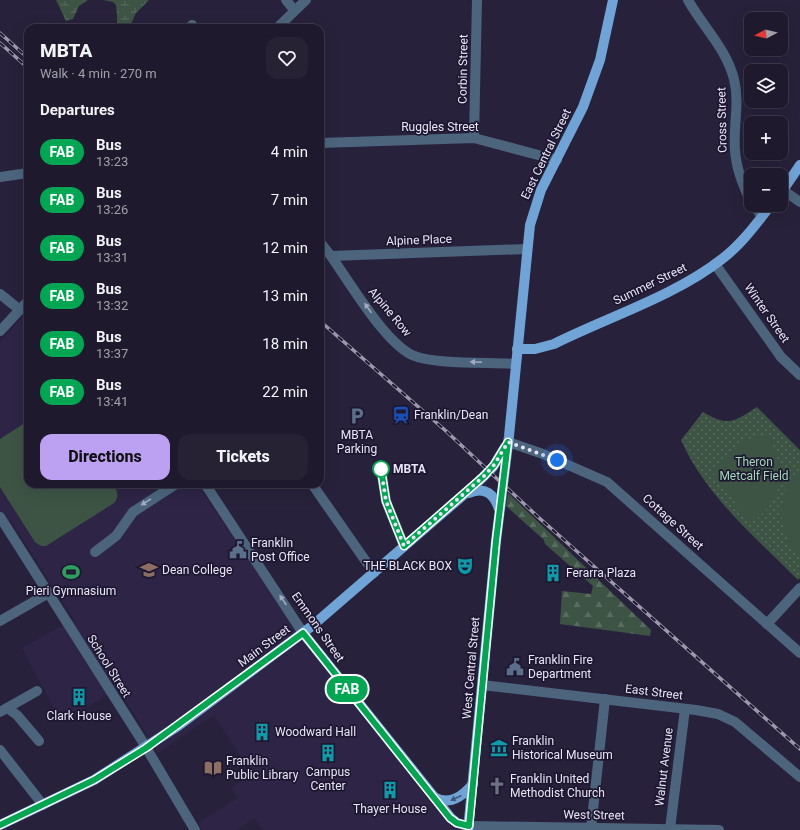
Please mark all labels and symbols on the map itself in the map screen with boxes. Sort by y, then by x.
north arrow [744,12,788,56]
street label: Corbin Street [455,34,471,104]
street label: Cross Street [714,87,730,153]
street label: East Central Street [518,106,574,202]
street label: Ruggles Street [401,120,479,134]
street label: Alpine Place [386,232,452,248]
street label: Summer Street [611,260,689,308]
street label: Winter Street [741,281,793,345]
street label: Alpine Row [365,285,415,339]
one-way arrow [364,303,372,313]
one-way arrow [469,359,482,365]
station icon: Franklin/Dean [391,405,411,425]
parking icon: MBTA Parking [347,406,367,426]
place label: Franklin/Dean [414,408,488,422]
place label: MBTA Parking [337,428,377,456]
your location [547,450,567,470]
park label: Theron Metcalf Field [719,455,789,483]
marker: MBTA [372,460,390,478]
place label: MBTA [393,462,427,476]
street label: Cottage Street [640,491,706,553]
one-way arrow [141,498,151,506]
place label: Franklin Post Office [251,536,310,564]
public building icon: Franklin Post Office [228,540,248,560]
theatre icon: THE BLACK BOX [455,556,475,576]
place label: THE BLACK BOX [363,559,452,573]
school or university icon: Dean College [139,560,159,580]
sports icon: Pieri Gymnasium [61,562,81,582]
place label: Dean College [162,563,232,577]
building icon: Ferarra Plaza [543,563,563,583]
place label: Ferarra Plaza [566,566,636,580]
place label: Pieri Gymnasium [26,584,116,598]
street label: Emmons Street [289,589,347,665]
one-way arrow [279,595,287,605]
street label: West Central Street [460,616,482,720]
street label: Main Street [235,622,293,670]
street label: School Street [84,632,134,700]
place label: Franklin Fire Department [528,653,593,681]
public building icon: Franklin Fire Department [505,657,525,677]
line badge: FAB [324,676,370,702]
street label: East Street [624,682,684,702]
building icon: Clark House [69,687,89,707]
place label: Clark House [47,709,111,723]
building icon: Woodward Hall [252,722,272,742]
place label: Woodward Hall [275,725,356,739]
street label: Walnut Avenue [652,727,676,807]
place label: Franklin Historical Museum [512,734,613,762]
museum icon: Franklin Historical Museum [489,738,509,758]
building icon: Campus Center [318,743,338,763]
place label: Franklin Public Library [226,754,299,782]
library icon: Franklin Public Library [203,758,223,778]
place label: Campus Center [306,765,350,793]
place label: Franklin United Methodist Church [510,772,605,800]
church icon: Franklin United Methodist Church [487,776,507,796]
building icon: Thayer House [380,780,400,800]
one-way arrow [450,795,461,801]
place label: Thayer House [353,802,427,816]
street label: West Street [563,807,625,823]

